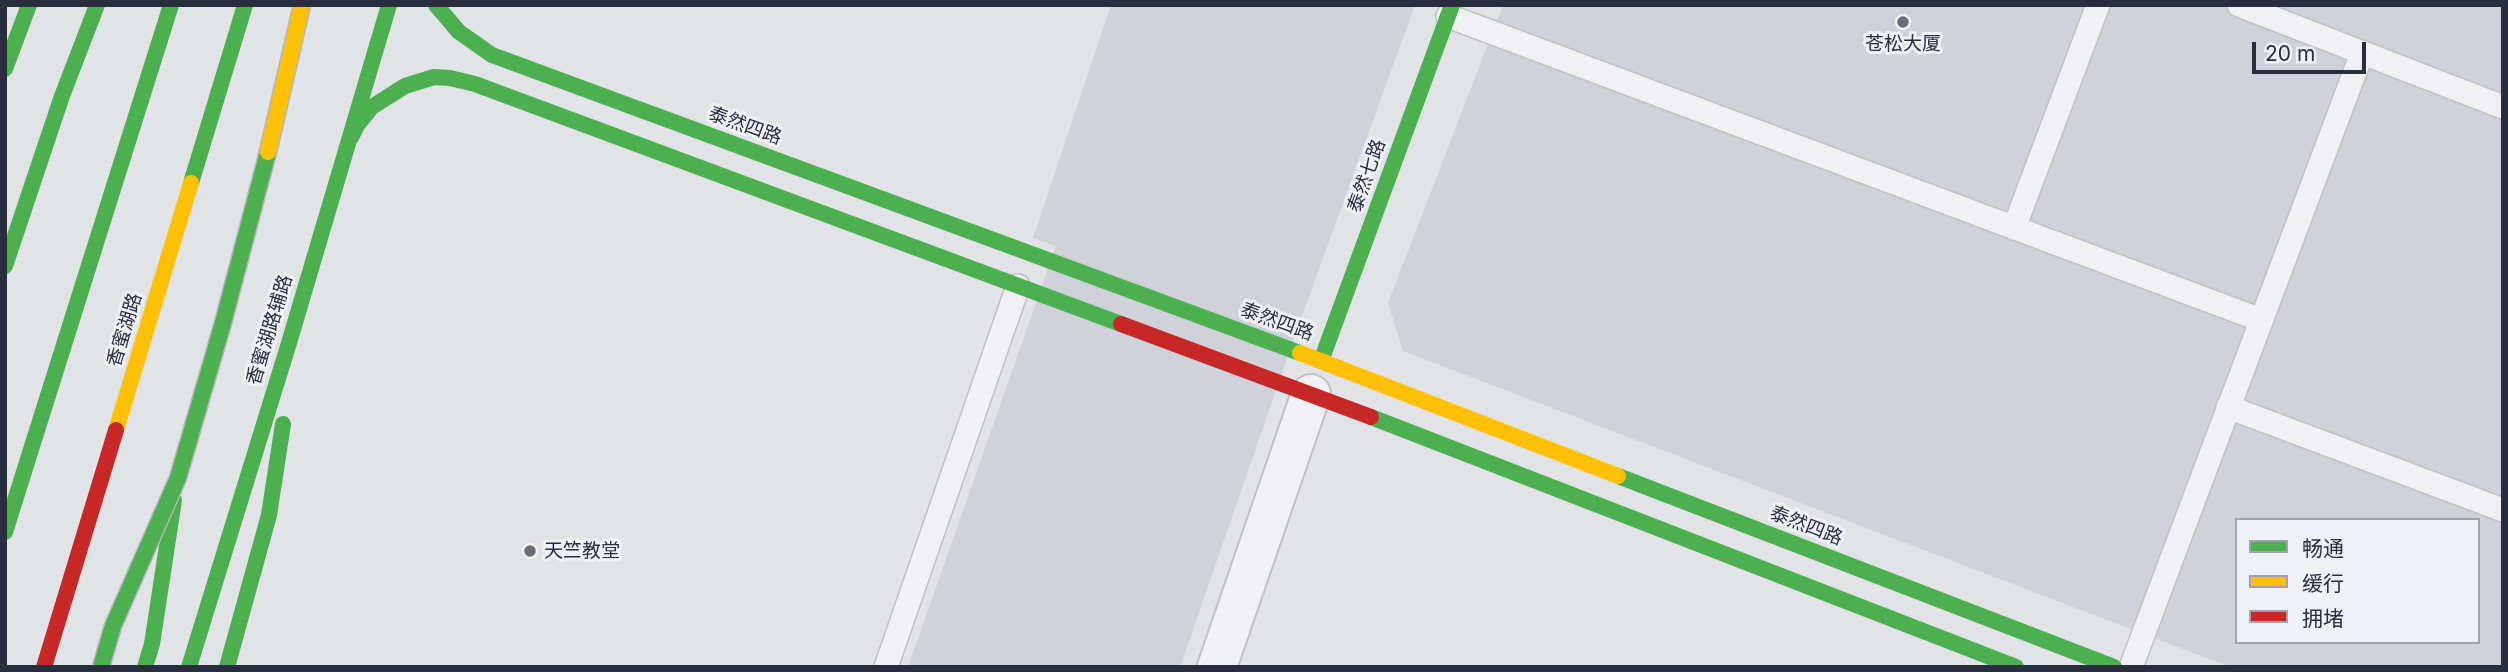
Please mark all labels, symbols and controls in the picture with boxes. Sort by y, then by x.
marker: 苍松大厦 [1895,14,1911,30]
scale bar [2256,28,2370,72]
place label: 苍松大厦 [1865,33,1941,55]
text: 20 m [2265,41,2315,66]
street label: 泰然四路 [705,102,785,150]
street label: 泰然七路 [1343,136,1391,216]
street label: 香蜜湖路辅路 [242,272,298,388]
street label: 香蜜湖路 [103,290,147,370]
street label: 泰然四路 [1237,298,1317,346]
street label: 泰然四路 [1766,502,1846,550]
legend [2235,518,2480,644]
text: 畅通 [2302,536,2344,561]
place label: 天竺教堂 [544,540,620,562]
marker: 天竺教堂 [522,543,538,559]
text: 缓行 [2302,571,2344,596]
text: 拥堵 [2302,606,2344,631]

